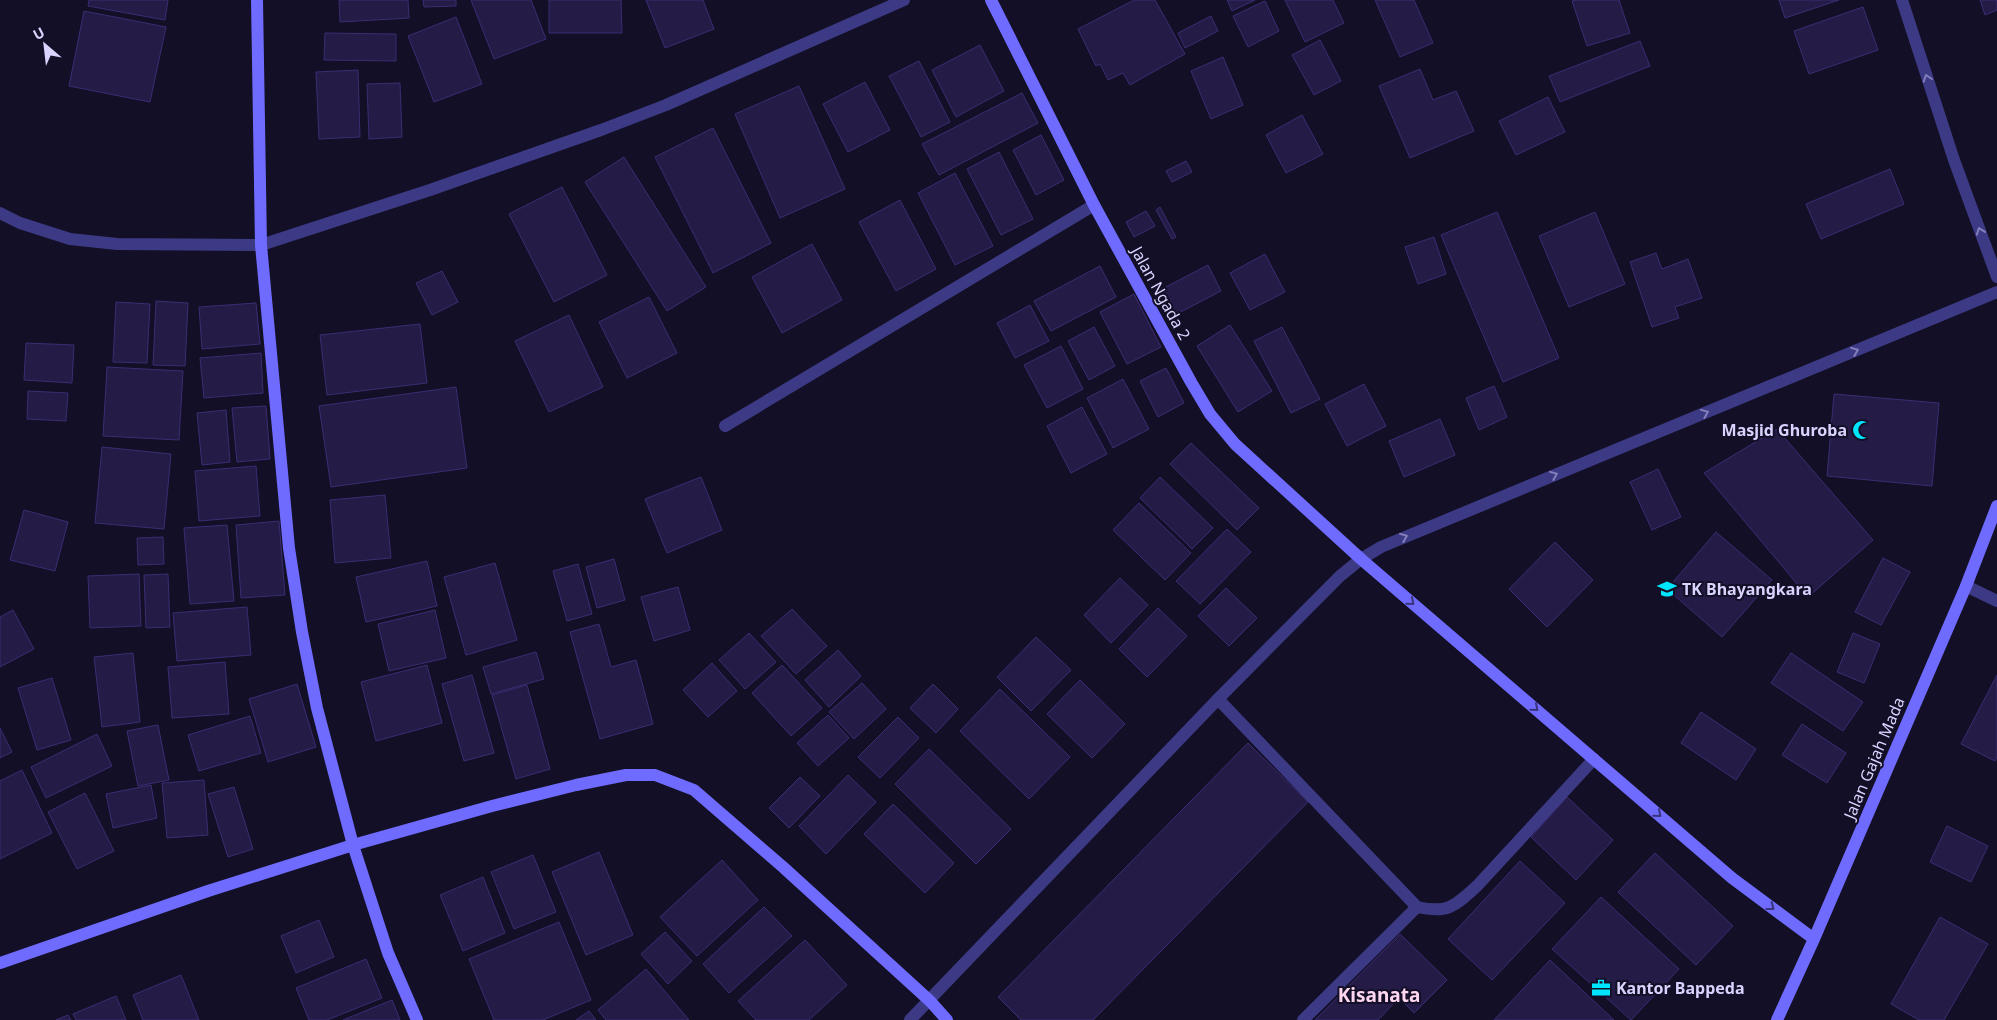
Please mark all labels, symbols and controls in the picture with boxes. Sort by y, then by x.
north arrow [20,20,70,70]
text: U [30,22,48,44]
one-way arrow [1923,74,1933,82]
one-way arrow [1976,227,1986,236]
street label: Jalan Ngada 2 [1125,241,1196,344]
one-way arrow [1850,347,1859,357]
one-way arrow [1700,409,1708,419]
place label: Masjid Ghuroba [1722,419,1847,441]
mosque icon: Masjid Ghuroba [1851,419,1873,441]
one-way arrow [1549,471,1558,482]
one-way arrow [1399,533,1408,544]
school or university icon: TK Bhayangkara [1656,578,1678,600]
place label: TK Bhayangkara [1682,578,1812,600]
one-way arrow [1405,596,1414,605]
street label: Jalan Gajah Mada [1838,694,1910,824]
one-way arrow [1529,702,1538,711]
one-way arrow [1652,808,1661,817]
one-way arrow [1765,901,1774,909]
office icon: Kantor Bappeda [1590,977,1612,999]
place label: Kantor Bappeda [1616,977,1745,999]
district label: Kisanata [1338,982,1420,1008]

